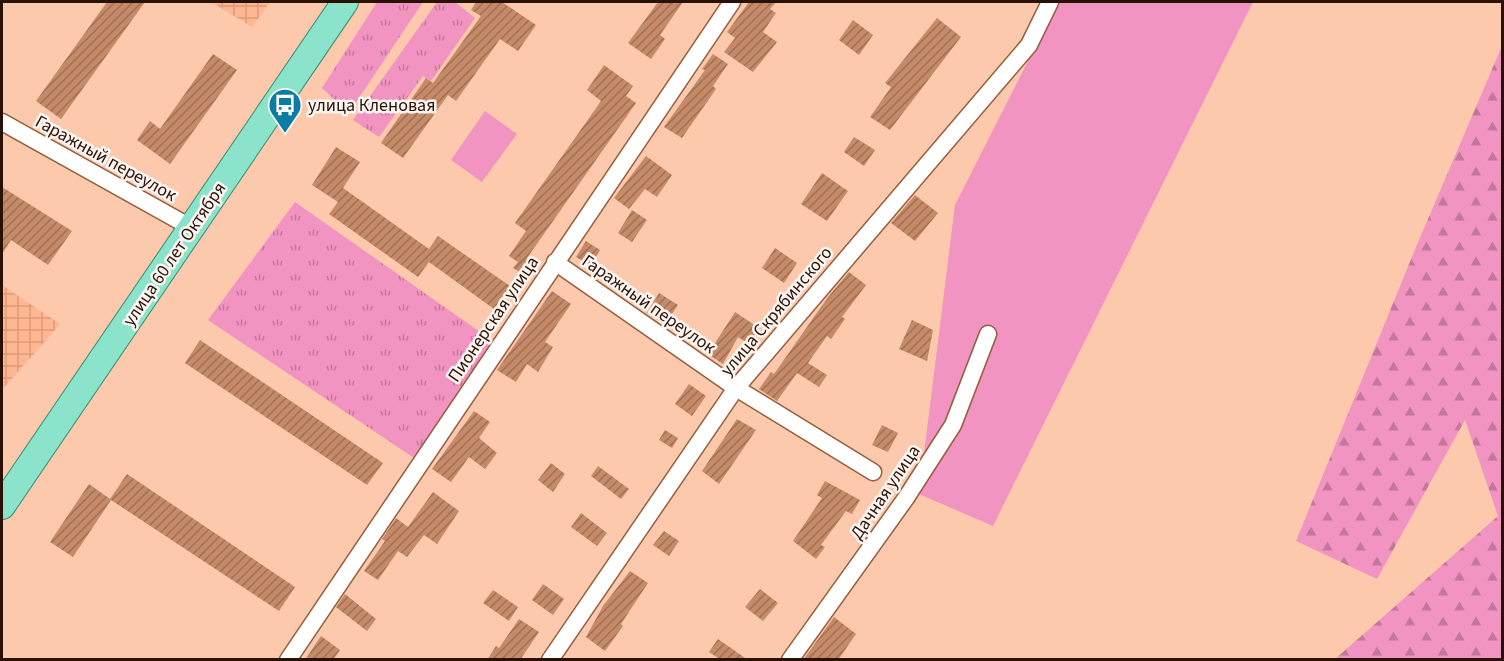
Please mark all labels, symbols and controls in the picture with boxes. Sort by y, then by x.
bus stop icon: улица Кленовая [267,87,303,134]
place label: улица Кленовая [308,93,435,118]
street label: Гаражный переулок [31,109,181,208]
street label: улица 60 лет Октября [117,177,232,331]
street label: улица Скрябинского [715,241,838,381]
street label: Гаражный переулок [577,249,721,360]
street label: Пионерская улица [442,252,545,387]
street label: Дачная улица [845,440,926,545]

